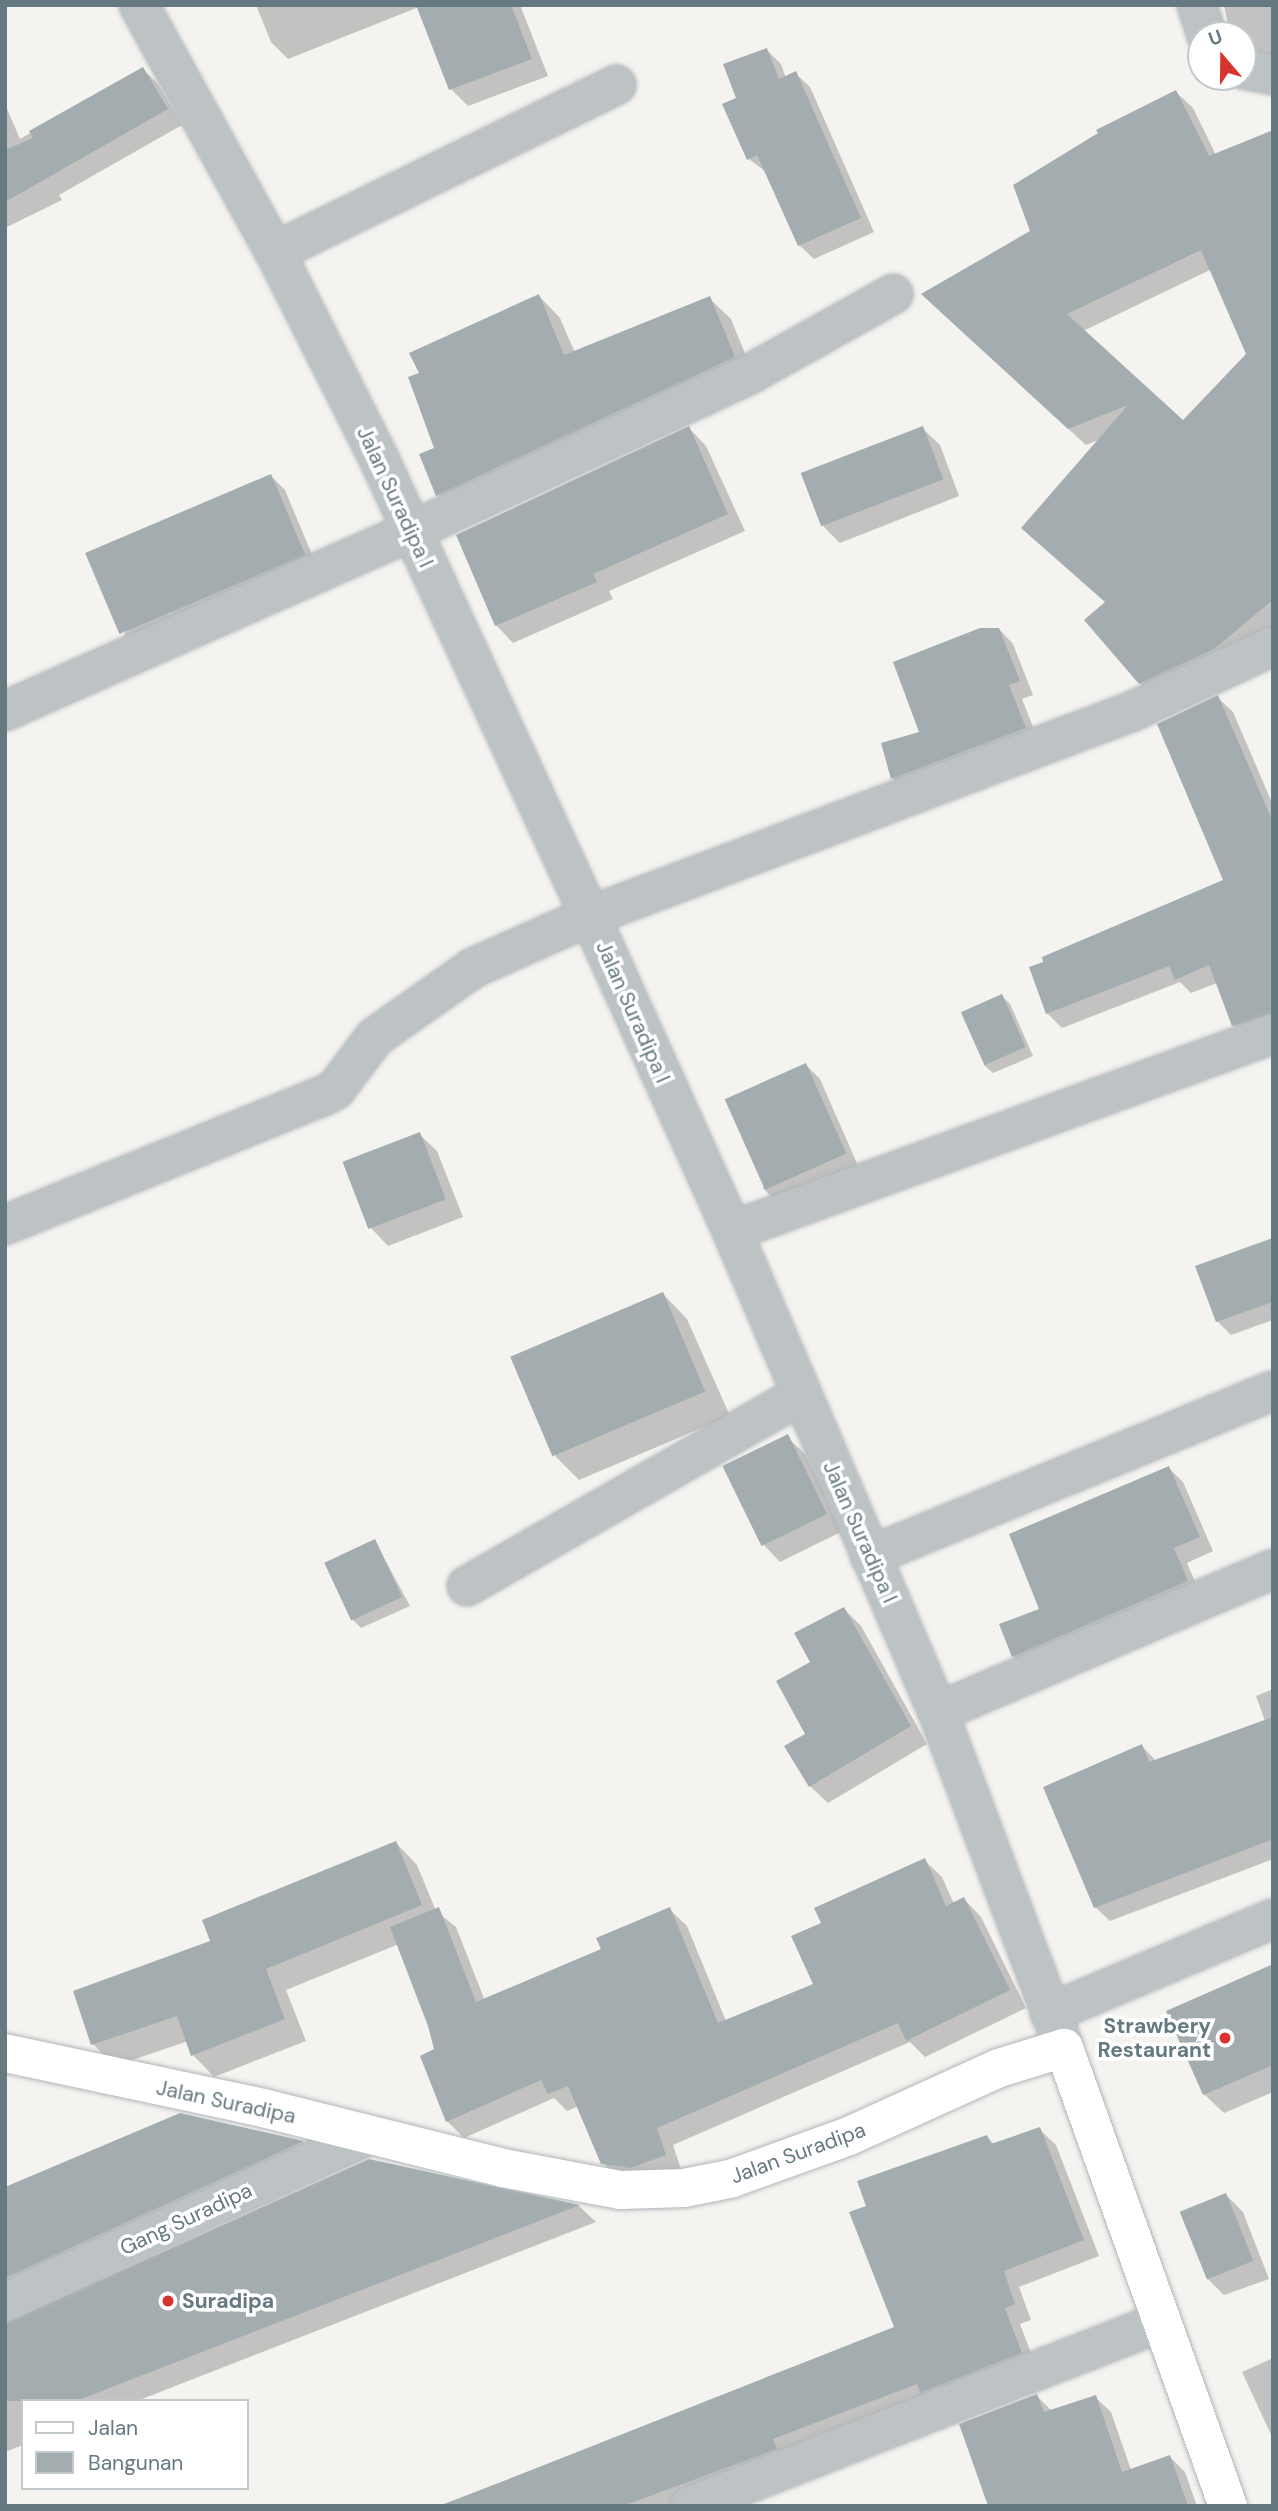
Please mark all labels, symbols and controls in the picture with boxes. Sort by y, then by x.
north arrow [1187,21,1257,91]
text: U [1205,24,1226,52]
street label: Jalan Suradipa I [351,423,439,571]
street label: Jalan Suradipa I [591,937,675,1087]
street label: Jalan Suradipa I [818,1457,902,1607]
place label: Strawbery Restaurant [1098,2013,1211,2063]
marker: Strawbery Restaurant [1217,2030,1233,2046]
street label: Jalan Suradipa [154,2075,298,2129]
street label: Jalan Suradipa [727,2117,869,2189]
street label: Gang Suradipa [116,2177,256,2261]
place label: Suradipa [182,2288,274,2314]
marker: Suradipa [160,2293,176,2309]
legend [21,2399,248,2490]
text: Jalan [88,2414,138,2442]
text: Bangunan [88,2449,183,2477]

